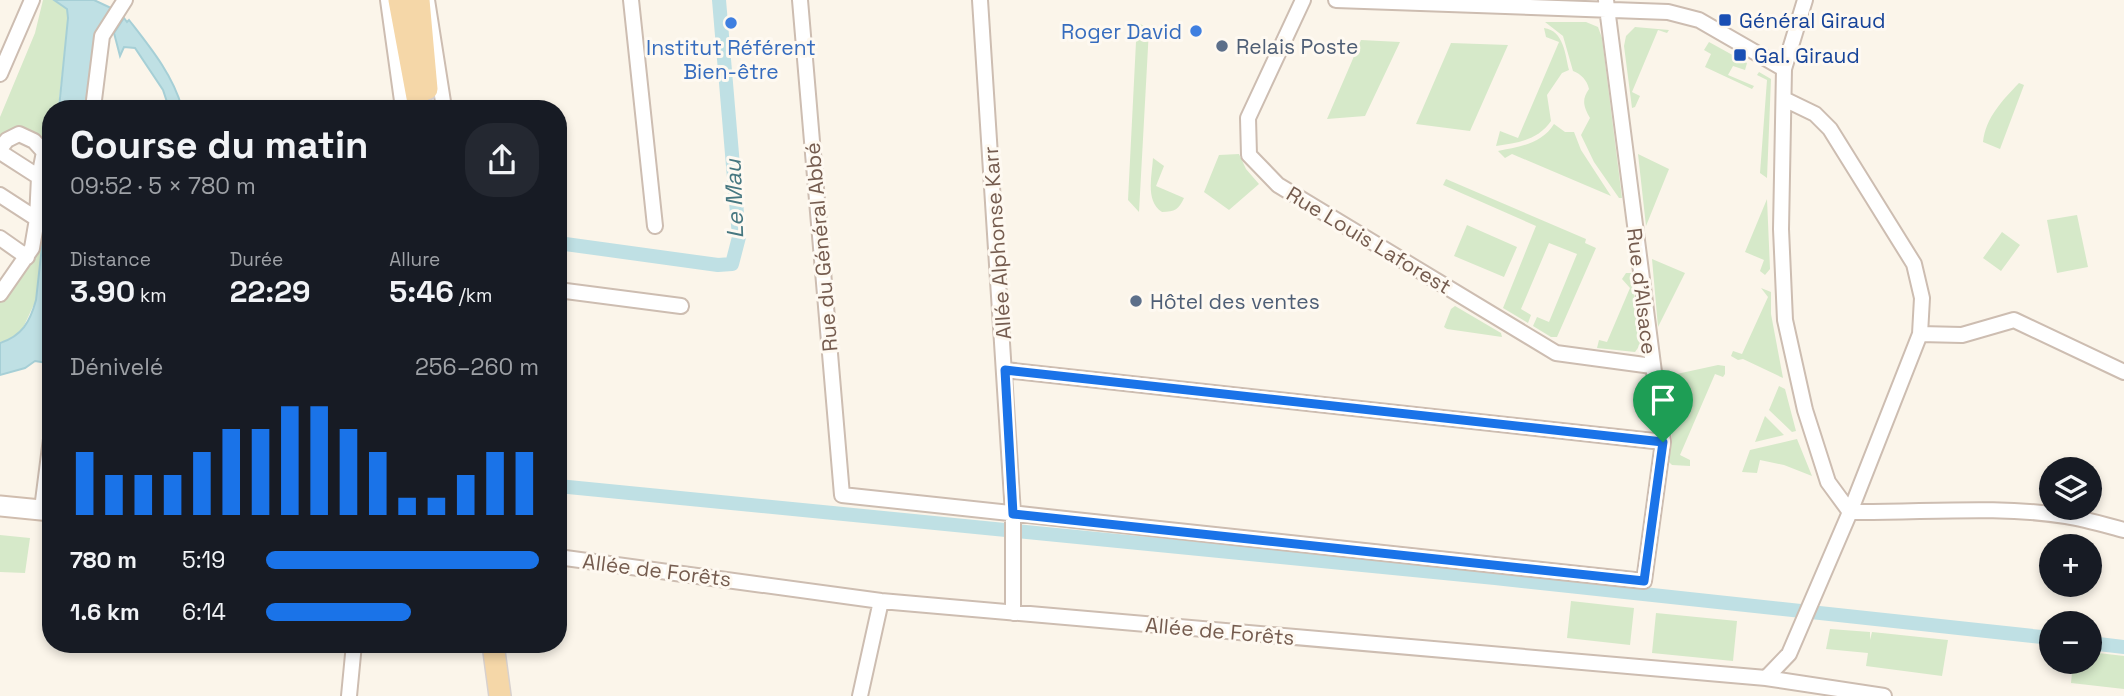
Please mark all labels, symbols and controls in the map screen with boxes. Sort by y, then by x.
place label: Général Giraud [1739,7,1886,34]
marker: Général Giraud [1717,12,1733,28]
marker: Institut Référent Bien-être [723,15,739,31]
place label: Roger David [1061,18,1182,45]
marker: Roger David [1188,23,1204,39]
place label: Relais Poste [1236,33,1358,60]
place label: Institut Référent Bien-être [646,34,816,85]
marker: Relais Poste [1214,38,1230,54]
place label: Gal. Giraud [1754,42,1860,69]
marker: Gal. Giraud [1732,47,1748,63]
text: Course du matin [70,121,368,169]
button: share [465,123,539,197]
street label: Rue du Général Abbé [798,141,844,353]
street label: Allée Alphonse Karr [977,145,1017,341]
water label: Le Mau [718,158,750,239]
text: 09:52 · 5 × 780 m [70,171,256,201]
street label: Rue Louis Laforest [1282,180,1456,300]
street label: Rue d'Alsace [1621,226,1663,356]
text: Distance [70,247,151,272]
text: Durée [230,247,283,272]
text: Allure [389,247,440,272]
text: 3.90 [70,272,135,311]
text: 22:29 [230,272,310,311]
text: 5:46 [389,272,454,311]
text: km [135,283,167,308]
text: /km [454,283,492,308]
place label: Hôtel des ventes [1150,288,1320,315]
marker: Hôtel des ventes [1128,293,1144,309]
text: Dénivelé [70,352,163,382]
text: 256–260 m [415,352,539,382]
pin [1633,370,1693,442]
icon: arrive [1644,381,1682,419]
map controls [2039,457,2102,674]
button: layers [2039,457,2102,520]
button: + [2039,534,2102,597]
text: 780 m [70,545,137,575]
text: 5:19 [182,545,225,575]
street label: Allée de Forêts [581,547,733,593]
text: 1.6 km [70,597,140,627]
text: 6:14 [182,597,226,627]
street label: Allée de Forêts [1144,611,1296,651]
button: − [2039,611,2102,674]

